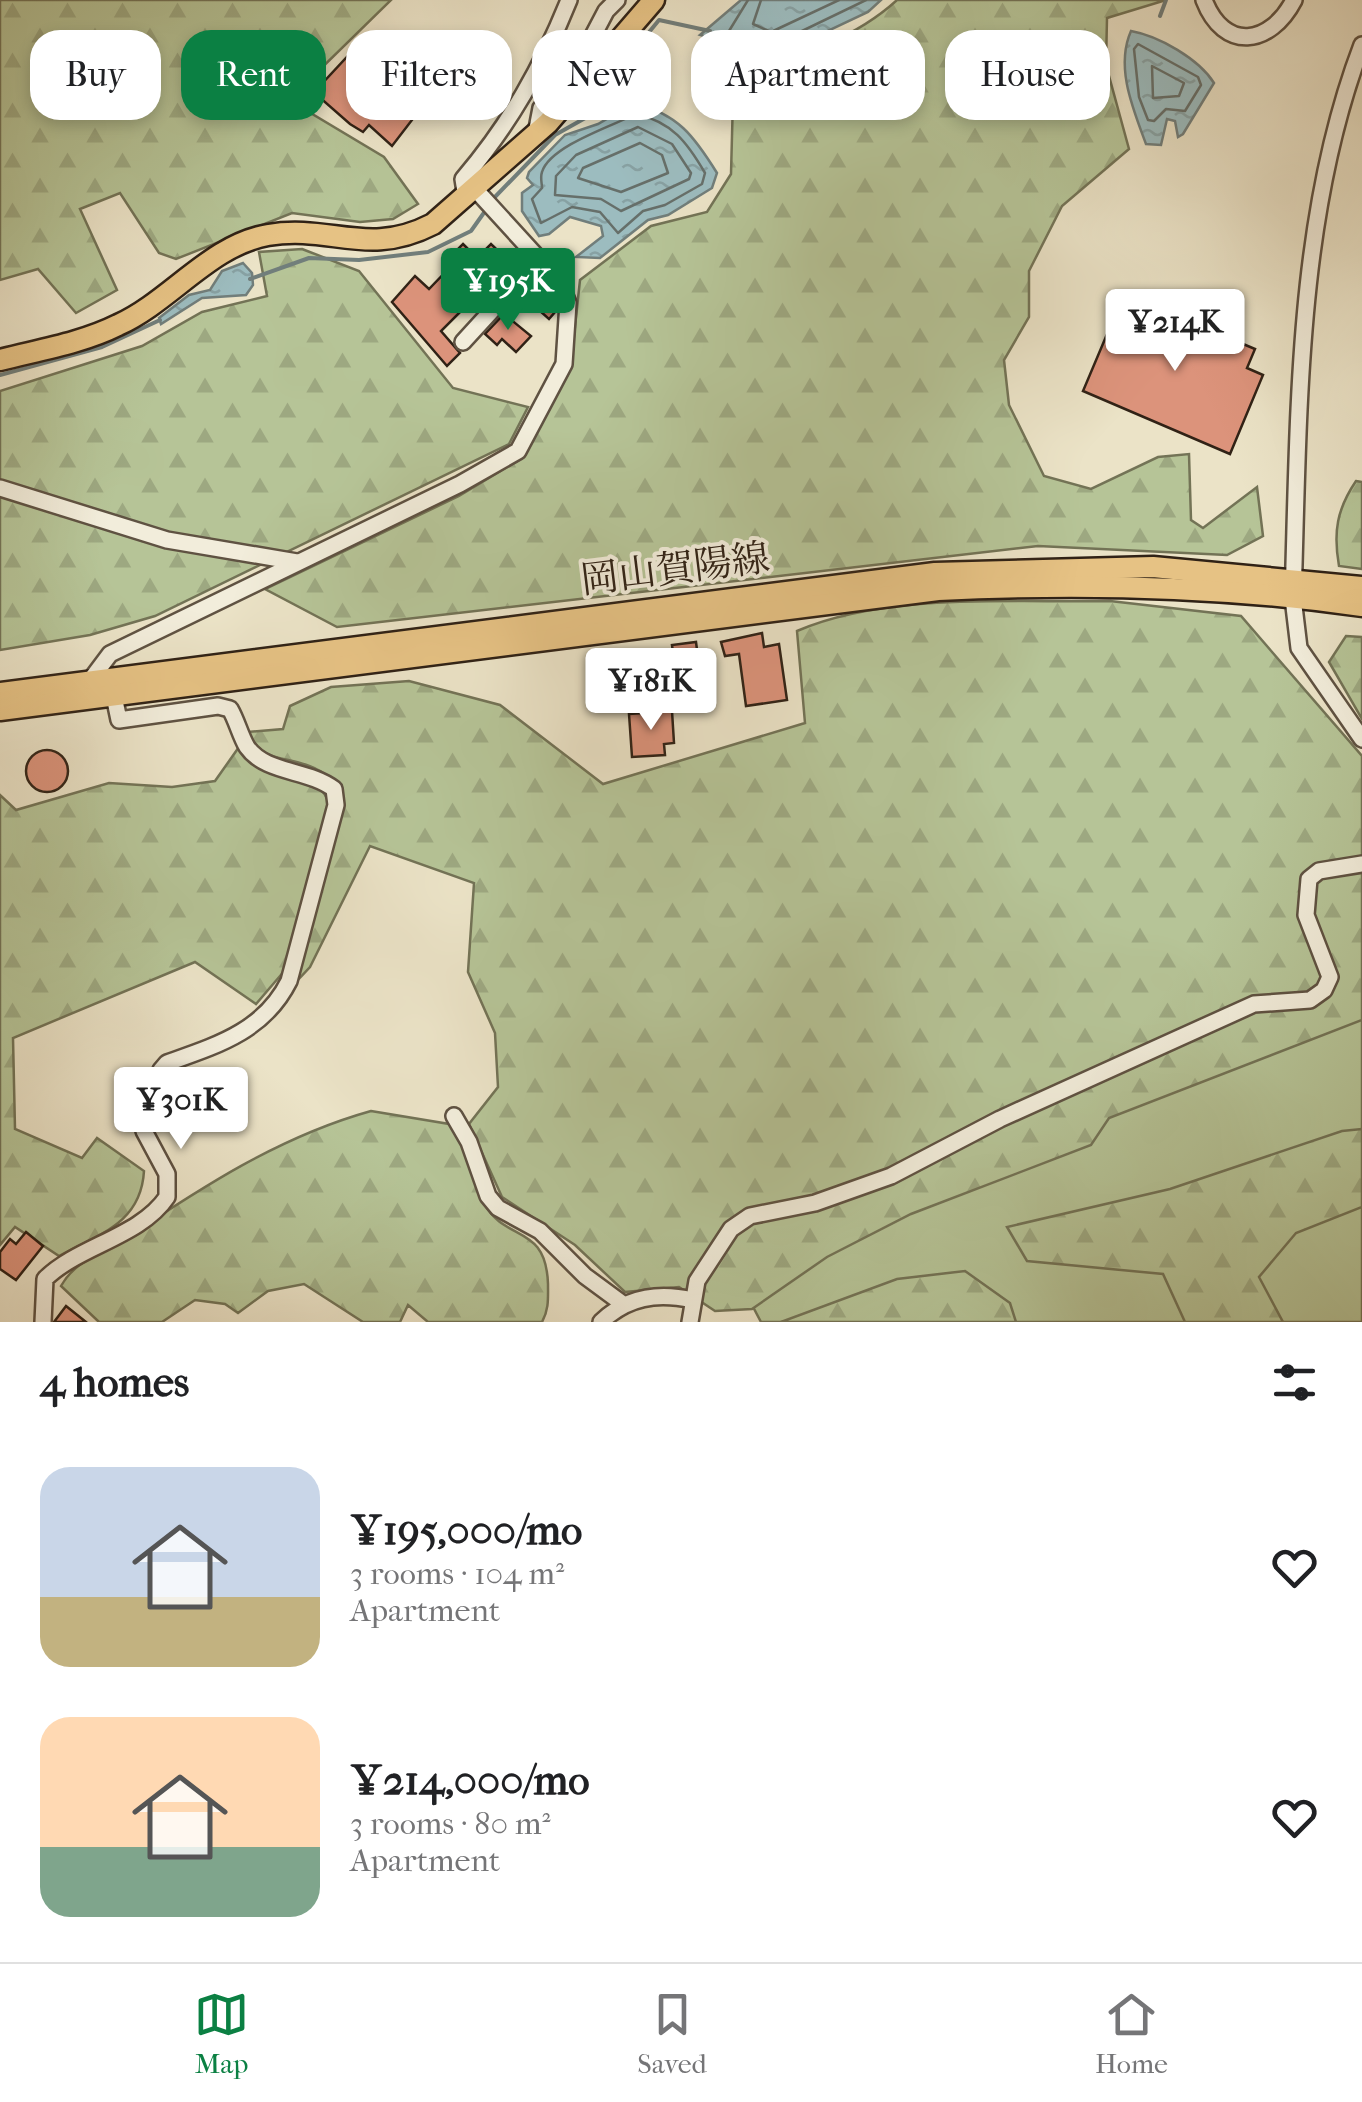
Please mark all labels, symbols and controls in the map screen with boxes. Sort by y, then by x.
chip: Buy [30,30,161,120]
chip: Rent [181,30,326,120]
chip: Filters [346,30,512,120]
chip: New [532,30,671,120]
chip: Apartment [691,30,925,120]
chip: House [945,30,1110,120]
pin: ¥195K [438,248,578,333]
text: ¥195K [463,262,553,299]
pin: ¥214K [1105,289,1245,374]
text: ¥214K [1128,303,1222,340]
street label: 岡山賀陽線 [578,535,772,603]
pin: ¥181K [581,648,721,733]
text: ¥181K [607,662,695,699]
pin: ¥301K [111,1067,251,1152]
text: ¥301K [136,1081,226,1118]
icon: filters [1267,1355,1322,1410]
text: 4 homes [40,1358,189,1407]
text: ¥195,000/mo [350,1506,582,1555]
icon: home [120,1507,240,1627]
icon: heart [1267,1540,1322,1595]
text: 3 rooms · 104 m² [350,1555,564,1592]
text: Apartment [350,1592,500,1629]
text: ¥214,000/mo [350,1756,590,1805]
icon: home [120,1757,240,1877]
icon: heart [1267,1790,1322,1845]
text: 3 rooms · 80 m² [350,1805,551,1842]
text: Apartment [350,1842,500,1879]
tab: Map [194,1987,249,2080]
tab: Saved [637,1987,707,2080]
tab: Home [1095,1987,1168,2080]

